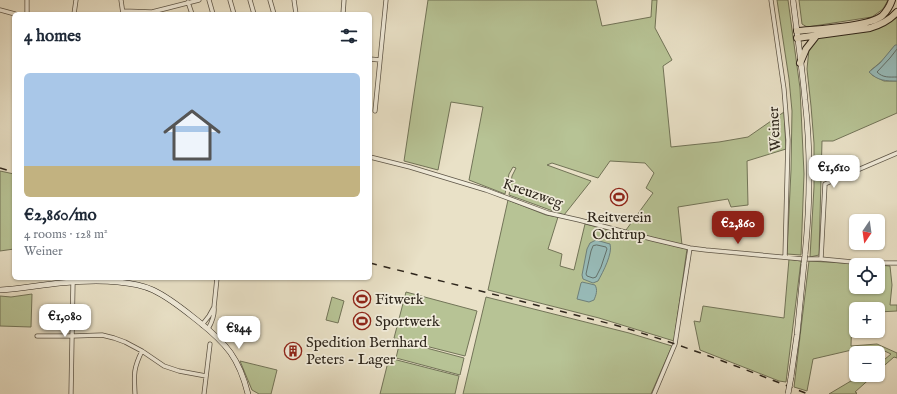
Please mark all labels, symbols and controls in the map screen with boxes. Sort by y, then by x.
icon: filters [338,25,360,47]
text: 4 homes [24,26,81,47]
icon: home [156,99,228,171]
street label: Weiner [764,106,785,152]
pin: €1,610 [801,155,867,189]
text: €1,610 [818,159,850,176]
street label: Kreuzweg [500,174,566,213]
sports icon: Reitverein Ochtrup [609,187,629,207]
text: €2,860/mo [24,205,97,226]
place label: Reitverein Ochtrup [586,208,652,244]
pin: €2,860 [705,211,771,245]
north arrow [849,214,885,250]
map controls [849,214,885,382]
text: €2,860 [721,215,755,232]
text: 4 rooms · 128 m² [24,226,108,243]
text: Weiner [24,243,63,260]
button: locate [849,258,885,294]
sports icon: Fitwerk [352,289,372,309]
place label: Fitwerk [375,290,425,309]
button: + [849,302,885,338]
pin: €1,080 [32,304,98,338]
text: €1,080 [48,308,82,325]
sports icon: Sportwerk [352,311,372,331]
place label: Sportwerk [375,312,441,331]
pin: €844 [215,316,263,350]
text: €844 [226,320,252,337]
place label: Spedition Bernhard Peters - Lager [306,333,428,369]
building icon: Spedition Bernhard Peters - Lager [283,341,303,361]
button: − [849,346,885,382]

